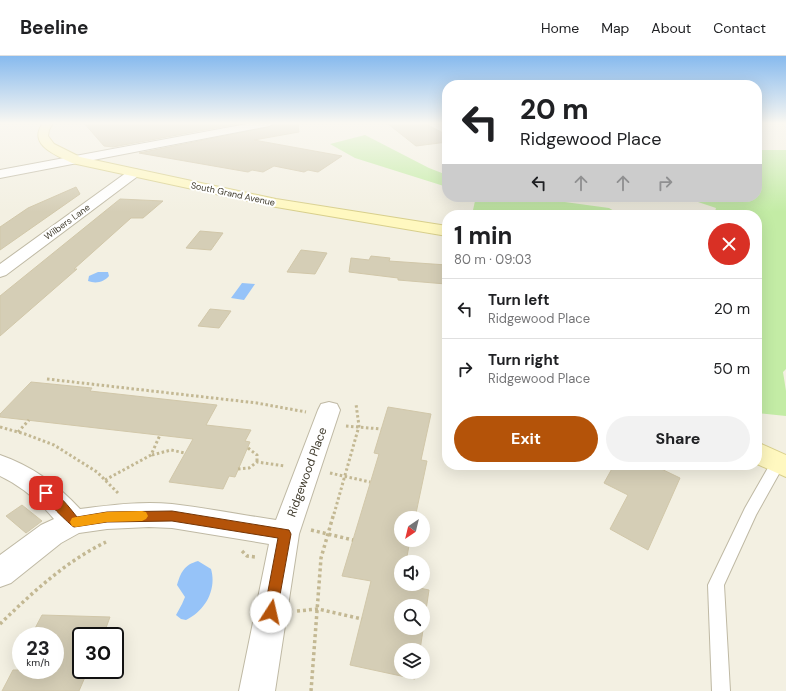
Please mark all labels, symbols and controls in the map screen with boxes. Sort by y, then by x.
text: Beeline [20,15,88,40]
text: Home [541,19,579,37]
text: Map [601,19,629,37]
text: About [651,19,691,37]
text: Contact [713,19,766,37]
text: 20 m [520,91,589,128]
icon: left [454,96,506,148]
text: Ridgewood Place [520,127,661,151]
icon: left [528,172,550,194]
icon: ahead [570,172,592,194]
icon: ahead [612,172,634,194]
icon: right [654,172,676,194]
street label: South Grand Avenue [190,179,276,209]
street label: Wilbers Lane [42,201,92,243]
text: 1 min [454,220,512,251]
button: close [708,223,750,265]
text: 80 m · 09:03 [454,251,532,268]
text: Turn left [488,290,549,310]
icon: left [454,298,476,320]
text: 20 m [714,299,750,319]
text: Ridgewood Place [488,310,590,327]
text: Turn right [488,350,559,370]
icon: right [454,358,476,380]
text: 50 m [713,359,750,379]
text: Ridgewood Place [488,370,590,387]
button: Exit [454,416,598,462]
button: Share [606,416,750,462]
street label: Ridgewood Place [283,425,331,519]
pin [29,476,63,510]
icon: arrive [35,482,57,504]
north arrow [394,511,430,547]
map controls [394,511,430,679]
button: sound [394,555,430,591]
position arrow [250,591,292,633]
button: search [394,599,430,635]
speed limit sign: 30 [72,627,124,679]
text: 23 [26,635,50,661]
button: layers [394,643,430,679]
text: km/h [26,656,50,669]

